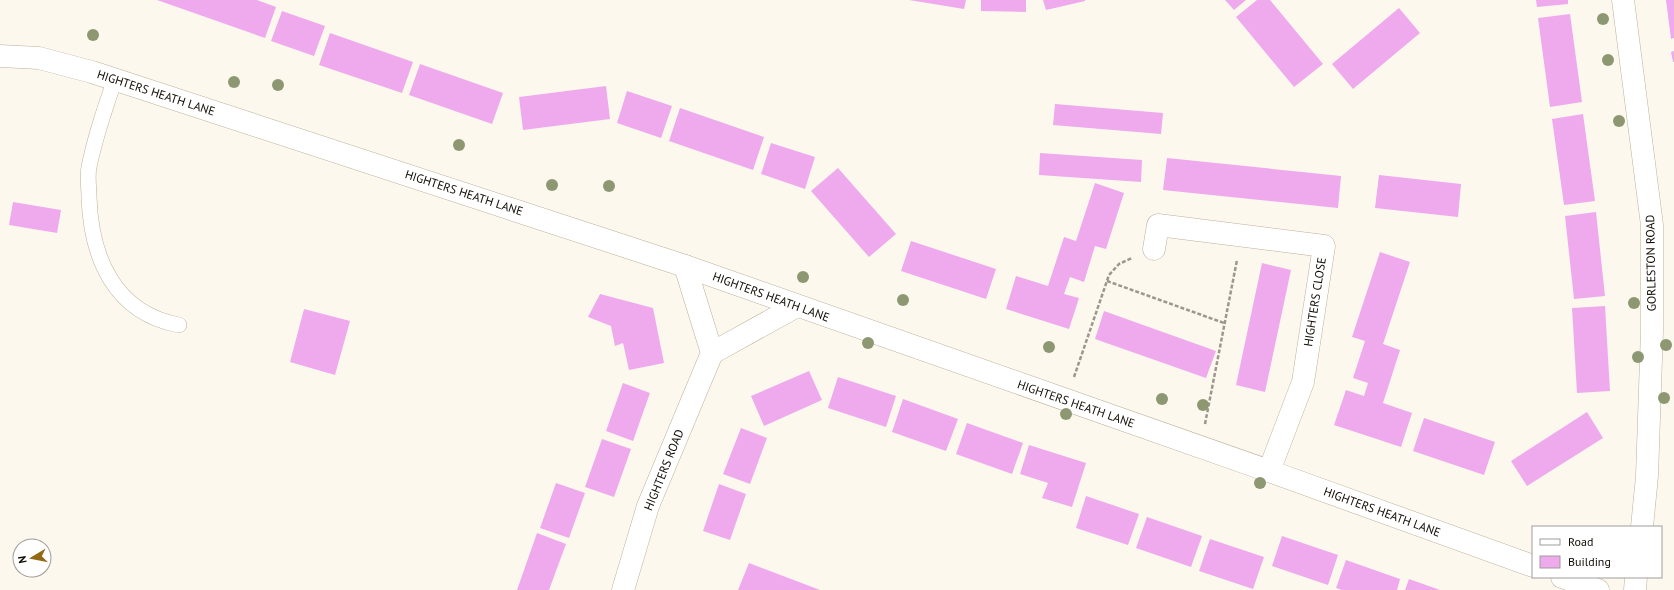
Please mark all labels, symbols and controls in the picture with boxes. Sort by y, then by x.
street label: HIGHTERS HEATH LANE [95,66,217,119]
street label: HIGHTERS HEATH LANE [403,166,525,219]
street label: GORLESTON ROAD [1642,214,1659,311]
street label: HIGHTERS CLOSE [1300,256,1329,348]
street label: HIGHTERS HEATH LANE [711,268,832,325]
street label: HIGHTERS HEATH LANE [1015,376,1137,431]
street label: HIGHTERS ROAD [640,427,687,513]
street label: HIGHTERS HEATH LANE [1322,483,1443,540]
legend [1532,526,1662,578]
text: Road [1568,534,1593,549]
north arrow [12,538,52,578]
text: Building [1568,554,1611,569]
text: N [15,555,30,565]

